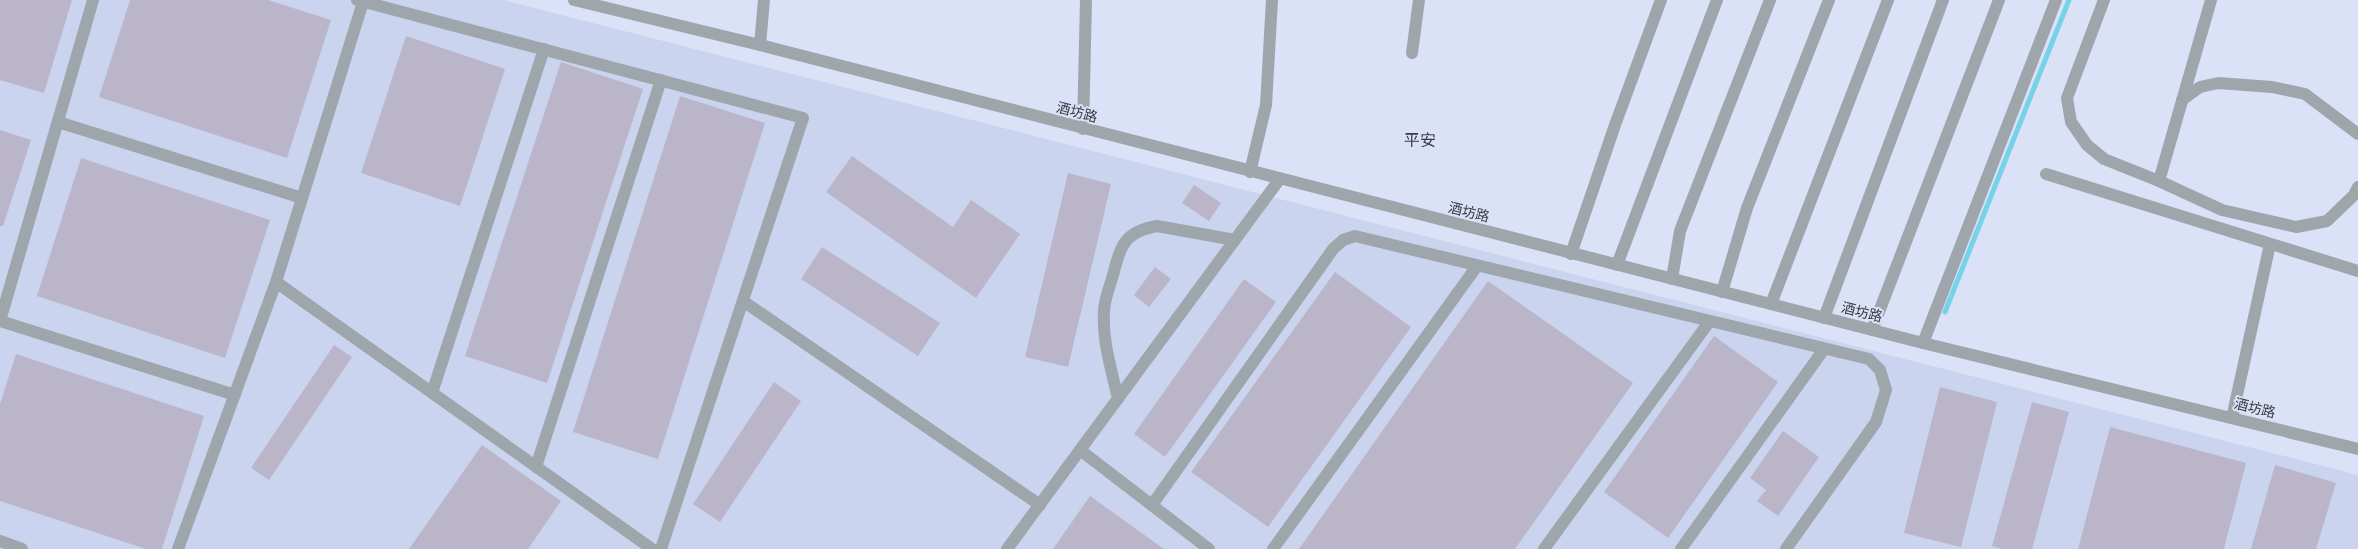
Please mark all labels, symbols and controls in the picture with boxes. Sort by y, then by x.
street label: 酒坊路 [1054,97,1100,126]
district label: 平安 [1404,129,1436,151]
street label: 酒坊路 [1446,197,1492,226]
street label: 酒坊路 [1839,297,1885,326]
street label: 酒坊路 [2232,393,2278,422]

